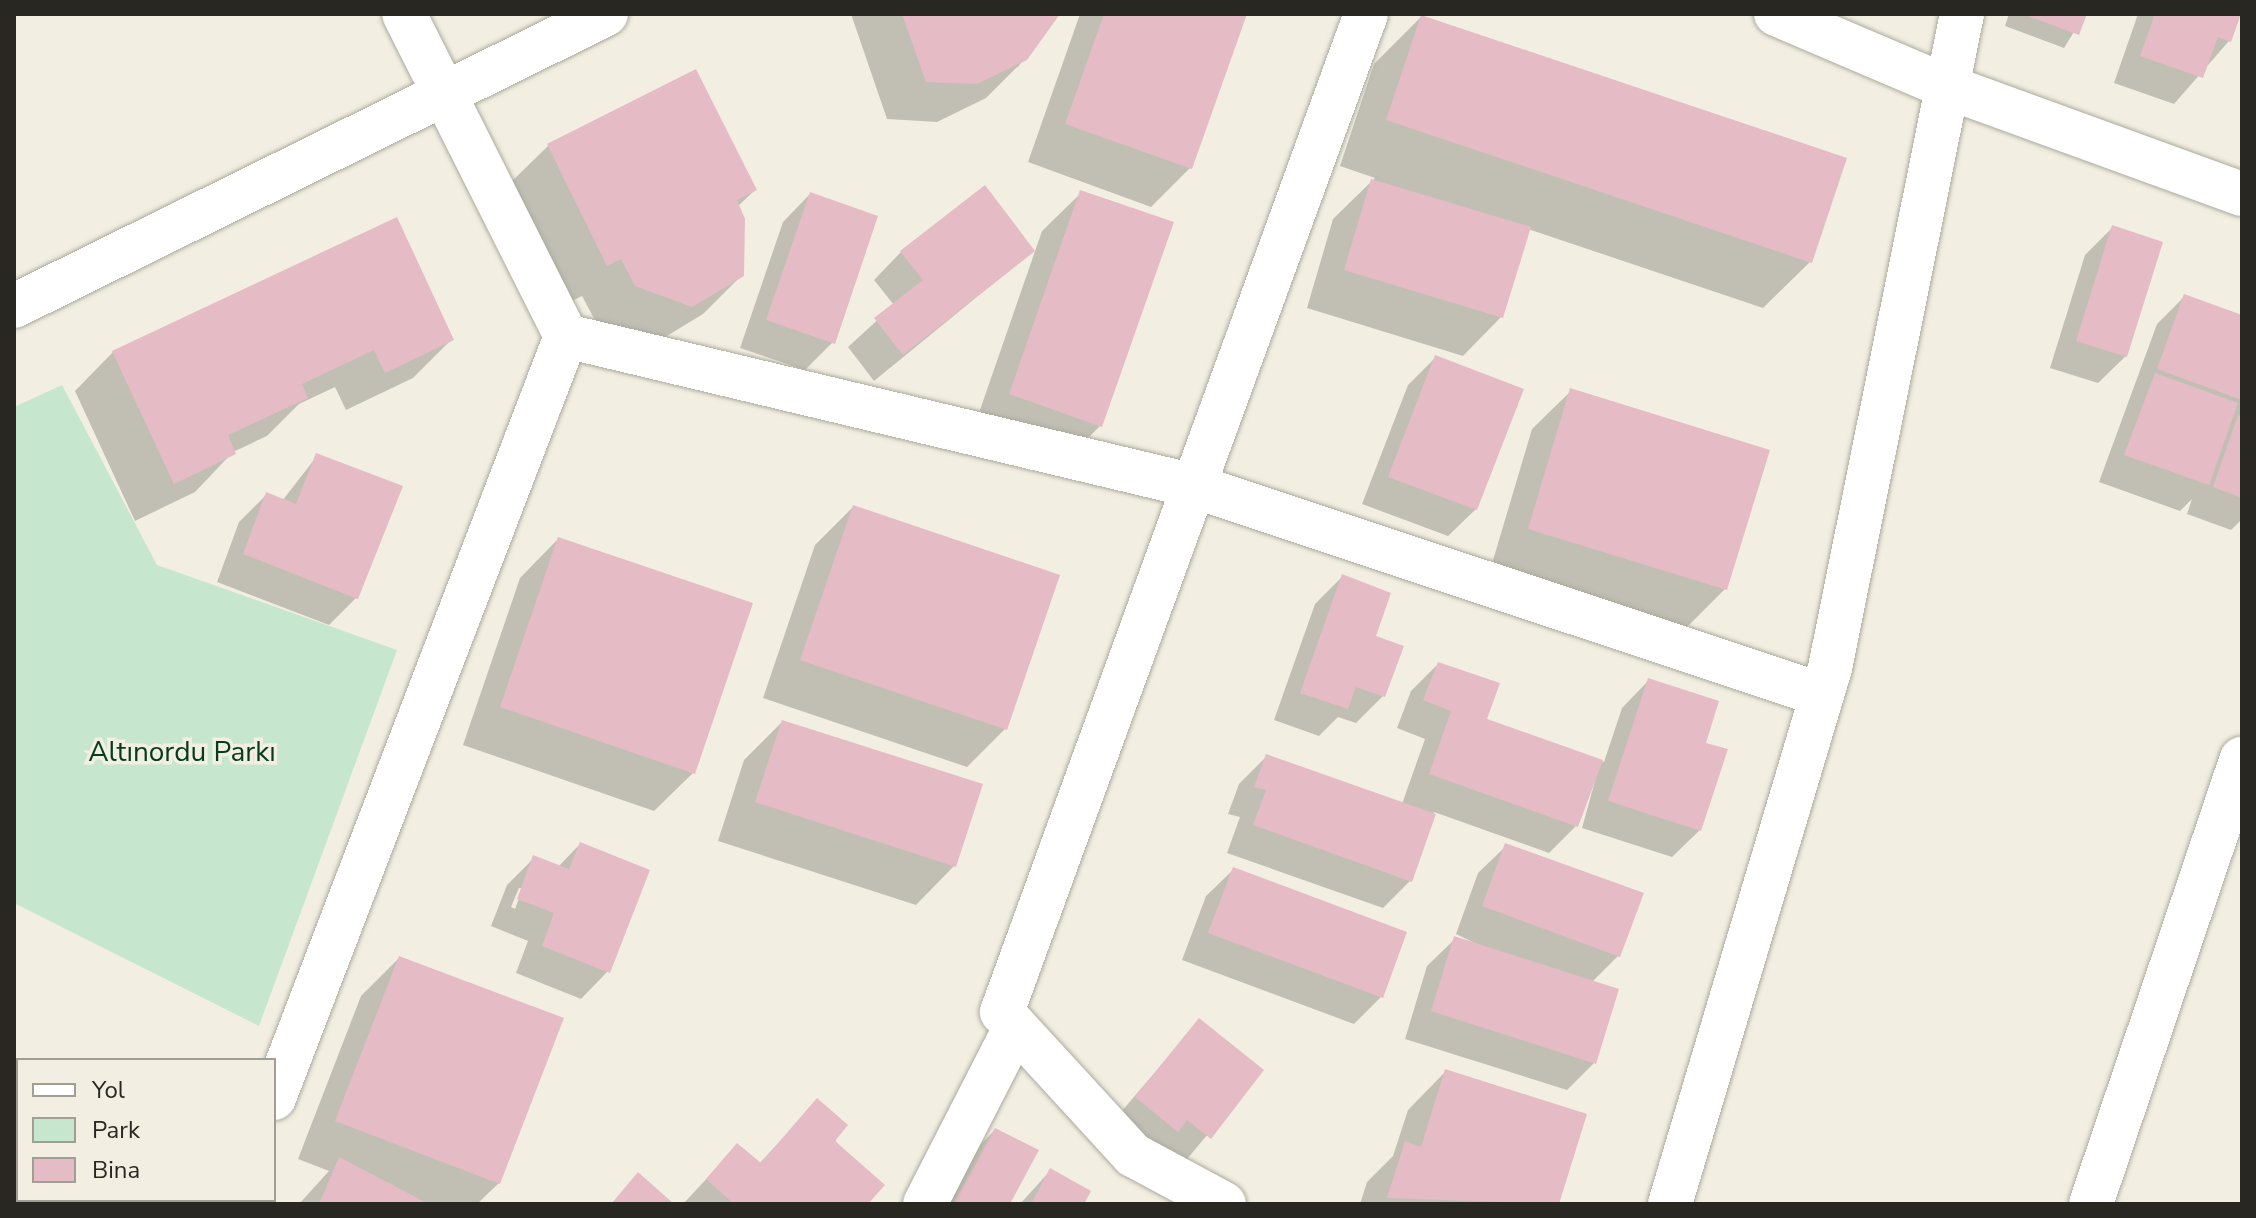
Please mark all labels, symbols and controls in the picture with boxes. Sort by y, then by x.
park label: Altınordu Parkı [88,735,276,769]
legend [16,1058,276,1202]
text: Yol [92,1074,125,1106]
text: Park [92,1114,140,1146]
text: Bina [92,1154,140,1186]

